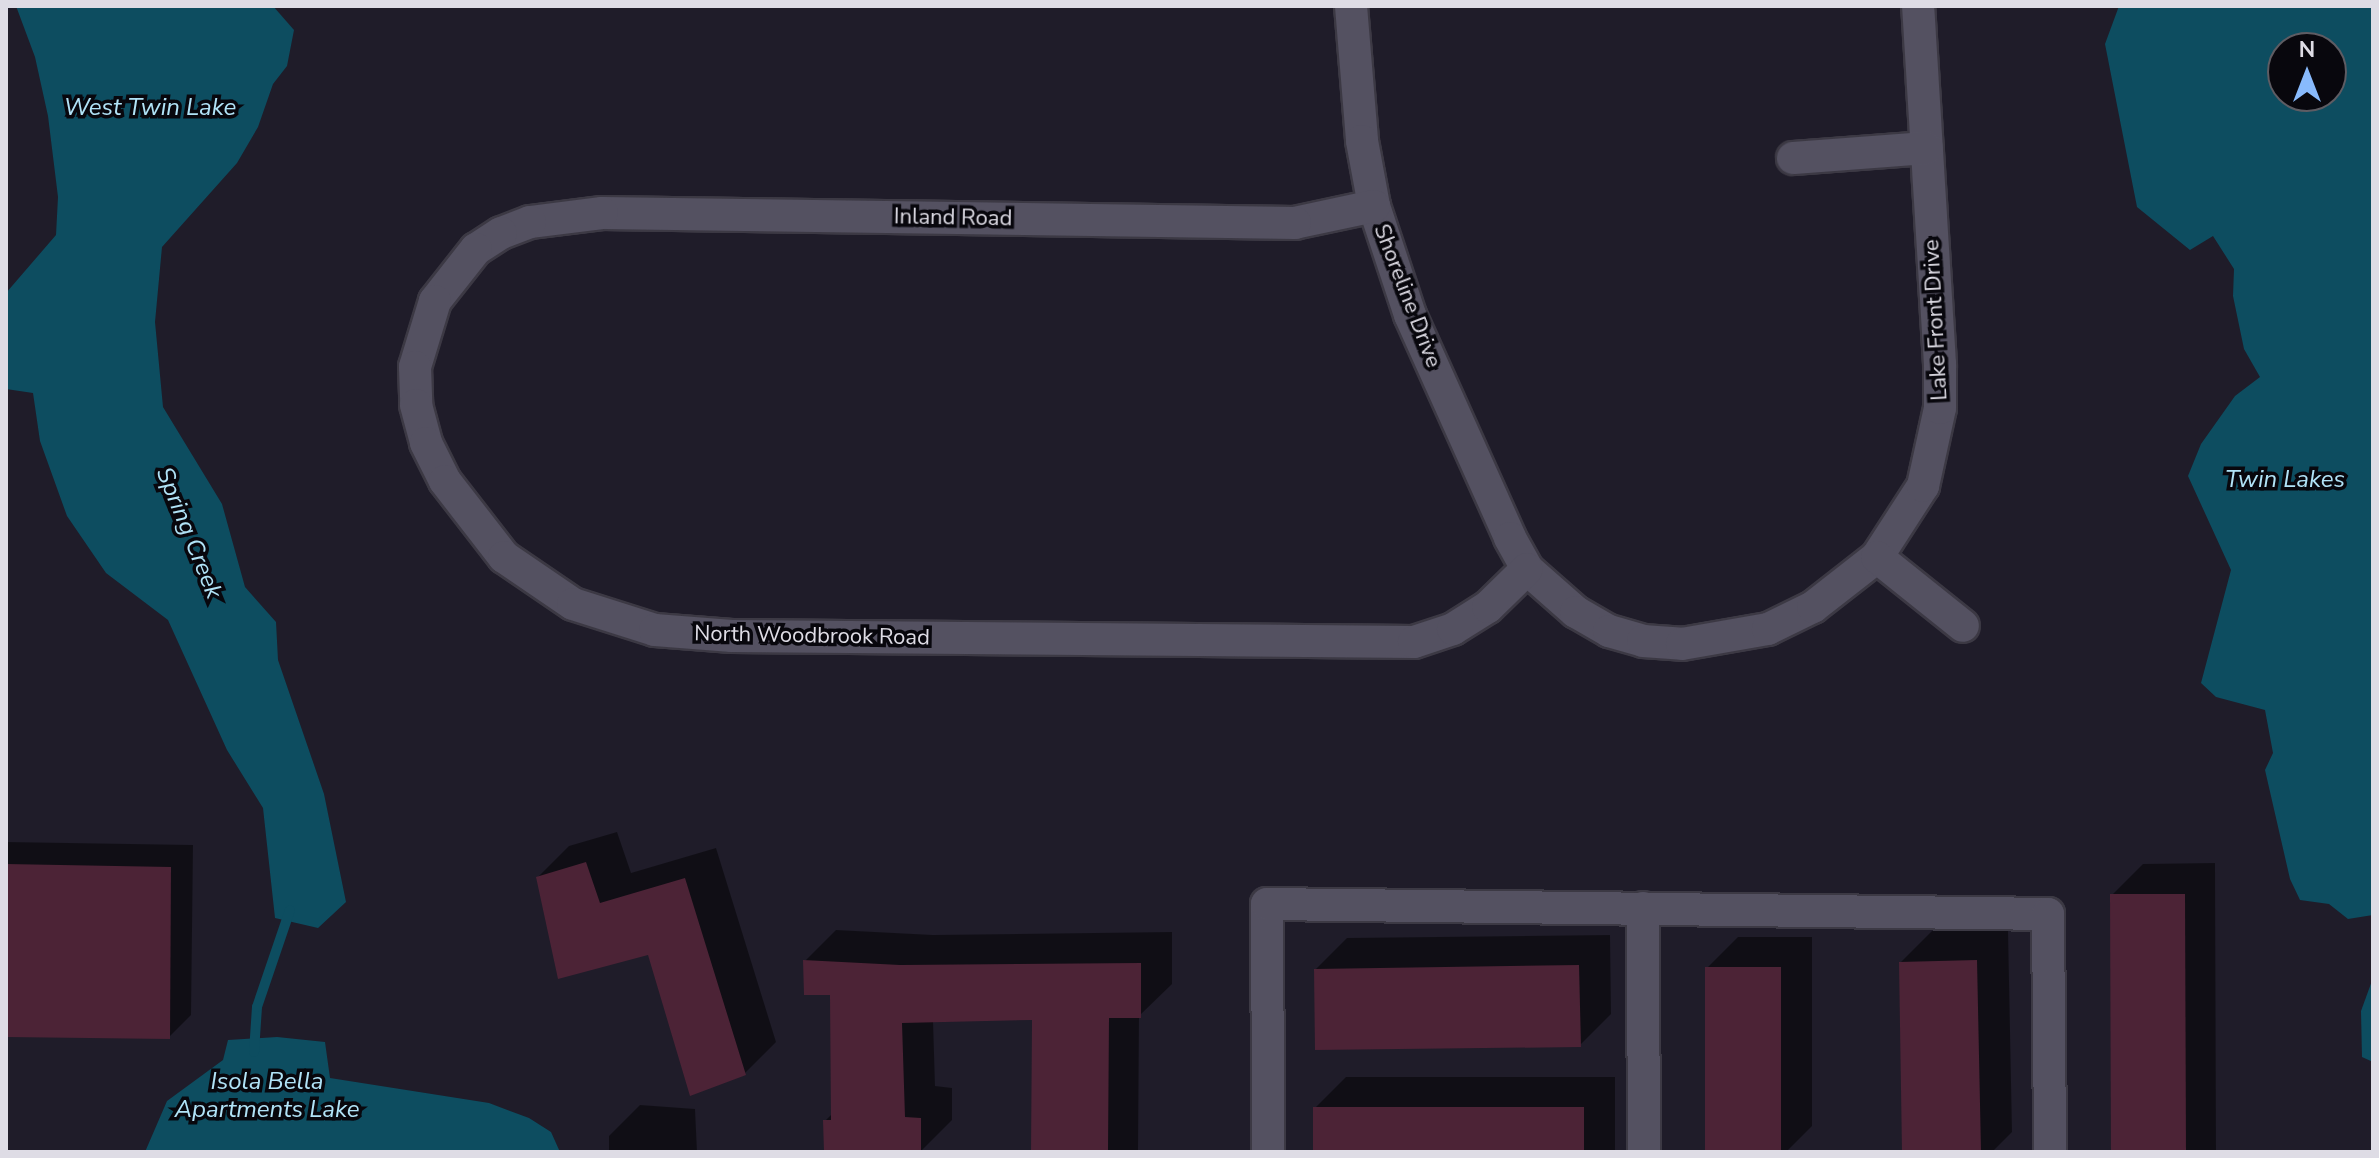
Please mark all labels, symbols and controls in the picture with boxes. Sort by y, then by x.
north arrow [2267,32,2347,112]
text: N [2299,35,2315,65]
water label: West Twin Lake [64,94,236,122]
street label: Inland Road [894,204,1012,232]
street label: Shoreline Drive [1368,221,1446,371]
street label: Lake Front Drive [1919,239,1953,401]
water label: Spring Creek [150,463,228,603]
water label: Twin Lakes [2225,466,2345,494]
street label: North Woodbrook Road [694,621,930,651]
water label: Isola Bella Apartments Lake [174,1068,360,1124]

